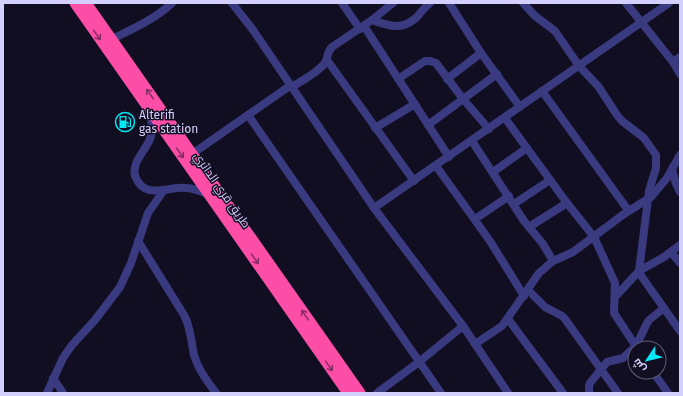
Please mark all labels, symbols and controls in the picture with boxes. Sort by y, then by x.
one-way arrow [93,29,101,40]
one-way arrow [146,89,154,100]
place label: Alterifi gas station [139,108,198,136]
fuel station icon: Alterifi gas station [114,111,136,133]
one-way arrow [176,147,184,158]
street label: طريق قري الدائري [188,149,253,232]
one-way arrow [251,253,259,264]
one-way arrow [301,310,309,321]
north arrow [627,340,667,380]
text: ش [630,356,649,375]
one-way arrow [325,360,333,371]

